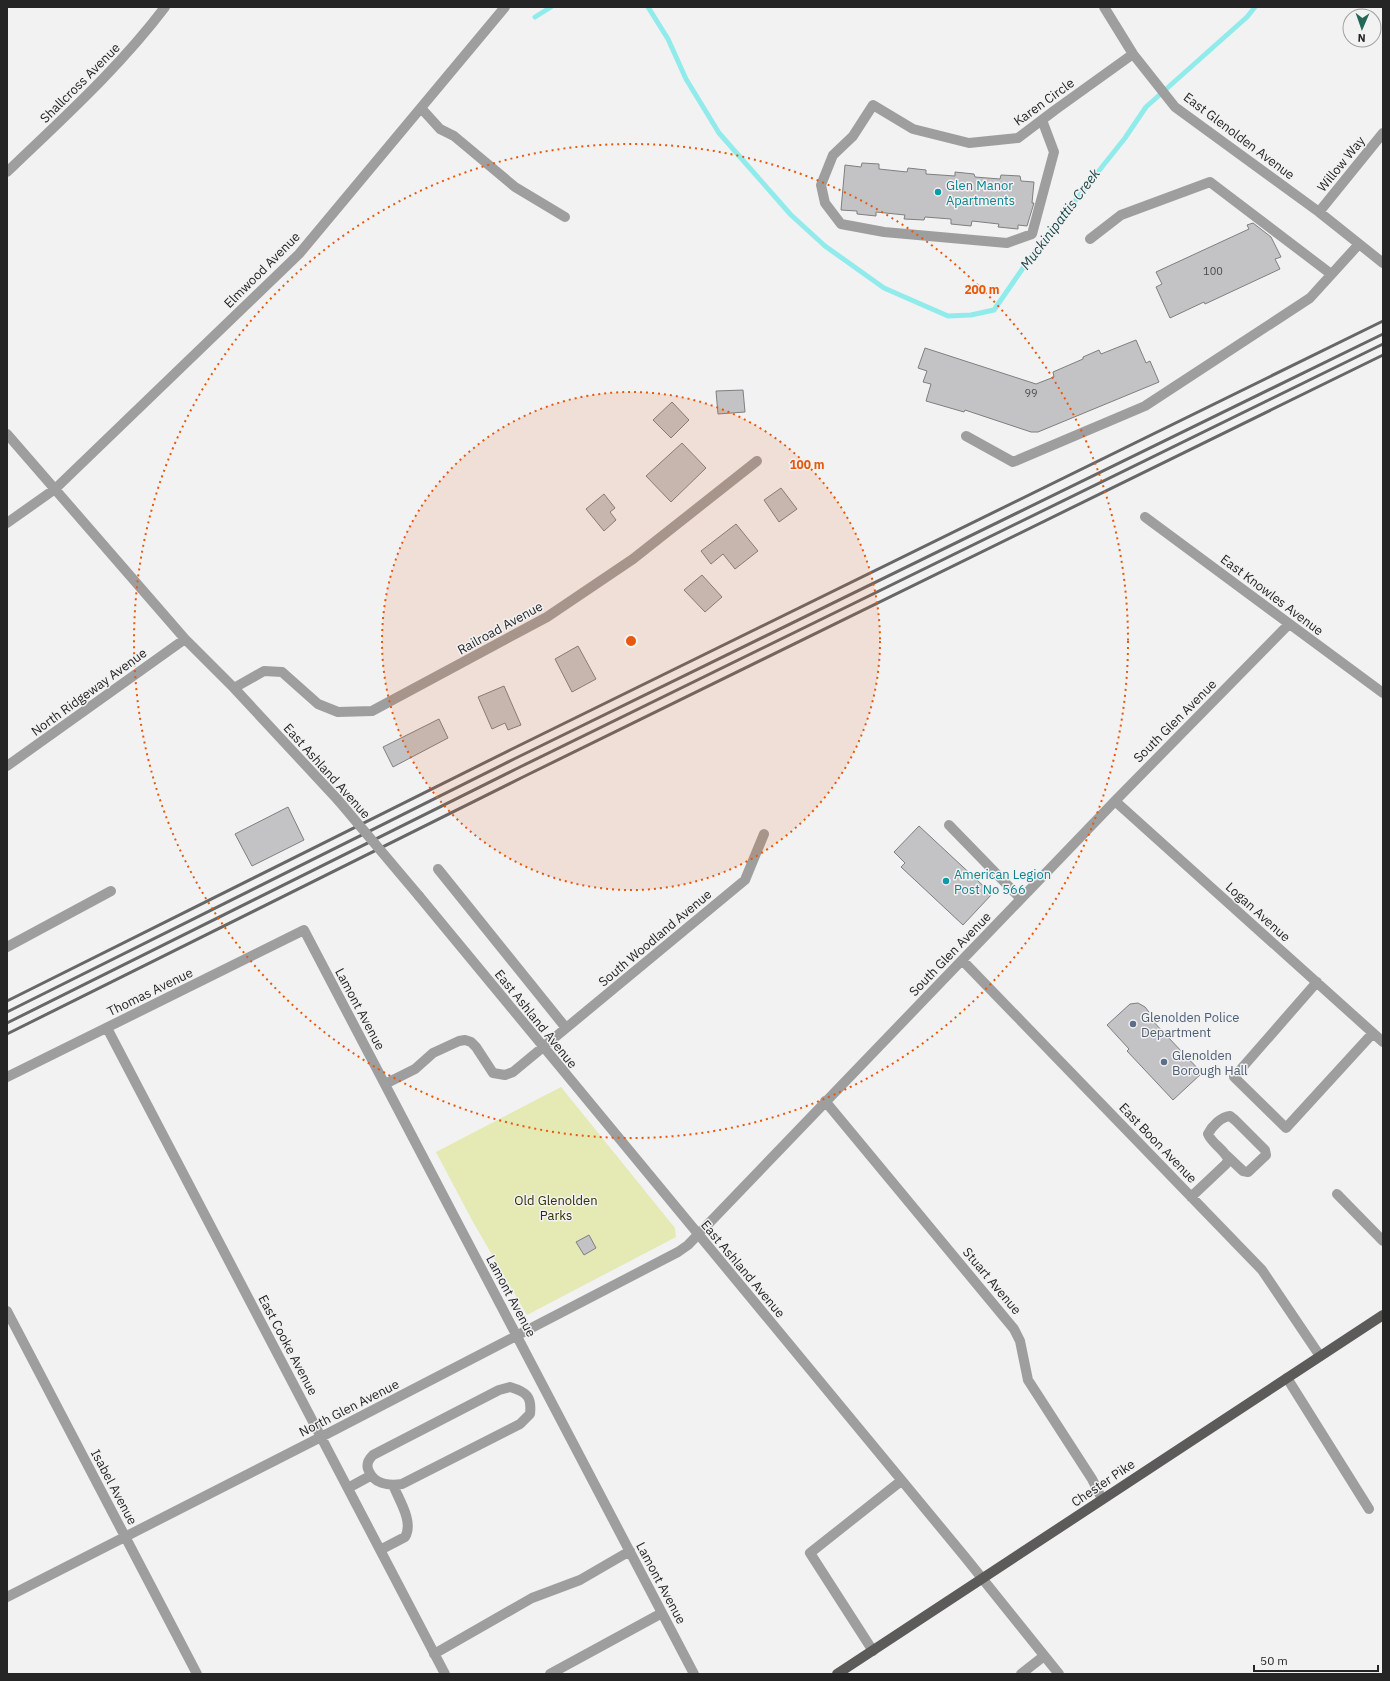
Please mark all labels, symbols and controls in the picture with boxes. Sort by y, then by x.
north arrow [1342,8,1382,48]
text: N [1357,31,1366,45]
street label: Shallcross Avenue [36,39,124,127]
street label: Karen Circle [1010,74,1078,130]
street label: East Glenolden Avenue [1180,89,1298,183]
street label: Willow Way [1313,132,1369,195]
water label: Muckinipattis Creek [1016,164,1104,273]
place label: Glen Manor Apartments [946,177,1015,209]
marker: Glen Manor Apartments [933,187,943,197]
street label: Elmwood Avenue [220,228,304,312]
house number: 100 [1203,264,1223,278]
text: 200 m [964,282,1000,297]
house number: 99 [1024,386,1038,400]
text: 100 m [789,457,825,472]
street label: East Knowles Avenue [1217,551,1327,639]
street label: Railroad Avenue [454,598,546,658]
centre of rings [624,634,638,648]
street label: North Ridgeway Avenue [28,644,150,740]
street label: South Glen Avenue [1130,676,1220,766]
street label: East Ashland Avenue [280,720,374,822]
place label: American Legion Post No 566 [954,866,1051,898]
marker: American Legion Post No 566 [941,876,951,886]
street label: Logan Avenue [1222,878,1294,946]
street label: South Woodland Avenue [595,886,715,990]
street label: South Glen Avenue [905,908,995,1000]
street label: Thomas Avenue [104,964,196,1020]
street label: Lamont Avenue [331,965,389,1053]
street label: East Ashland Avenue [491,966,581,1072]
place label: Glenolden Police Department [1141,1009,1239,1041]
marker: Glenolden Police Department [1128,1019,1138,1029]
place label: Glenolden Borough Hall [1172,1047,1248,1079]
marker: Glenolden Borough Hall [1159,1057,1169,1067]
street label: East Boon Avenue [1115,1099,1201,1187]
park label: Old Glenolden Parks [514,1192,598,1224]
street label: East Ashland Avenue [697,1217,789,1321]
street label: Stuart Avenue [959,1244,1025,1318]
street label: Lamont Avenue [482,1252,540,1340]
street label: East Cooke Avenue [254,1292,322,1398]
street label: North Glen Avenue [296,1375,402,1441]
street label: Isabel Avenue [87,1446,141,1528]
street label: Chester Pike [1068,1455,1138,1511]
street label: Lamont Avenue [632,1539,690,1627]
scale bar [1254,1647,1378,1673]
text: 50 m [1260,1653,1288,1668]

